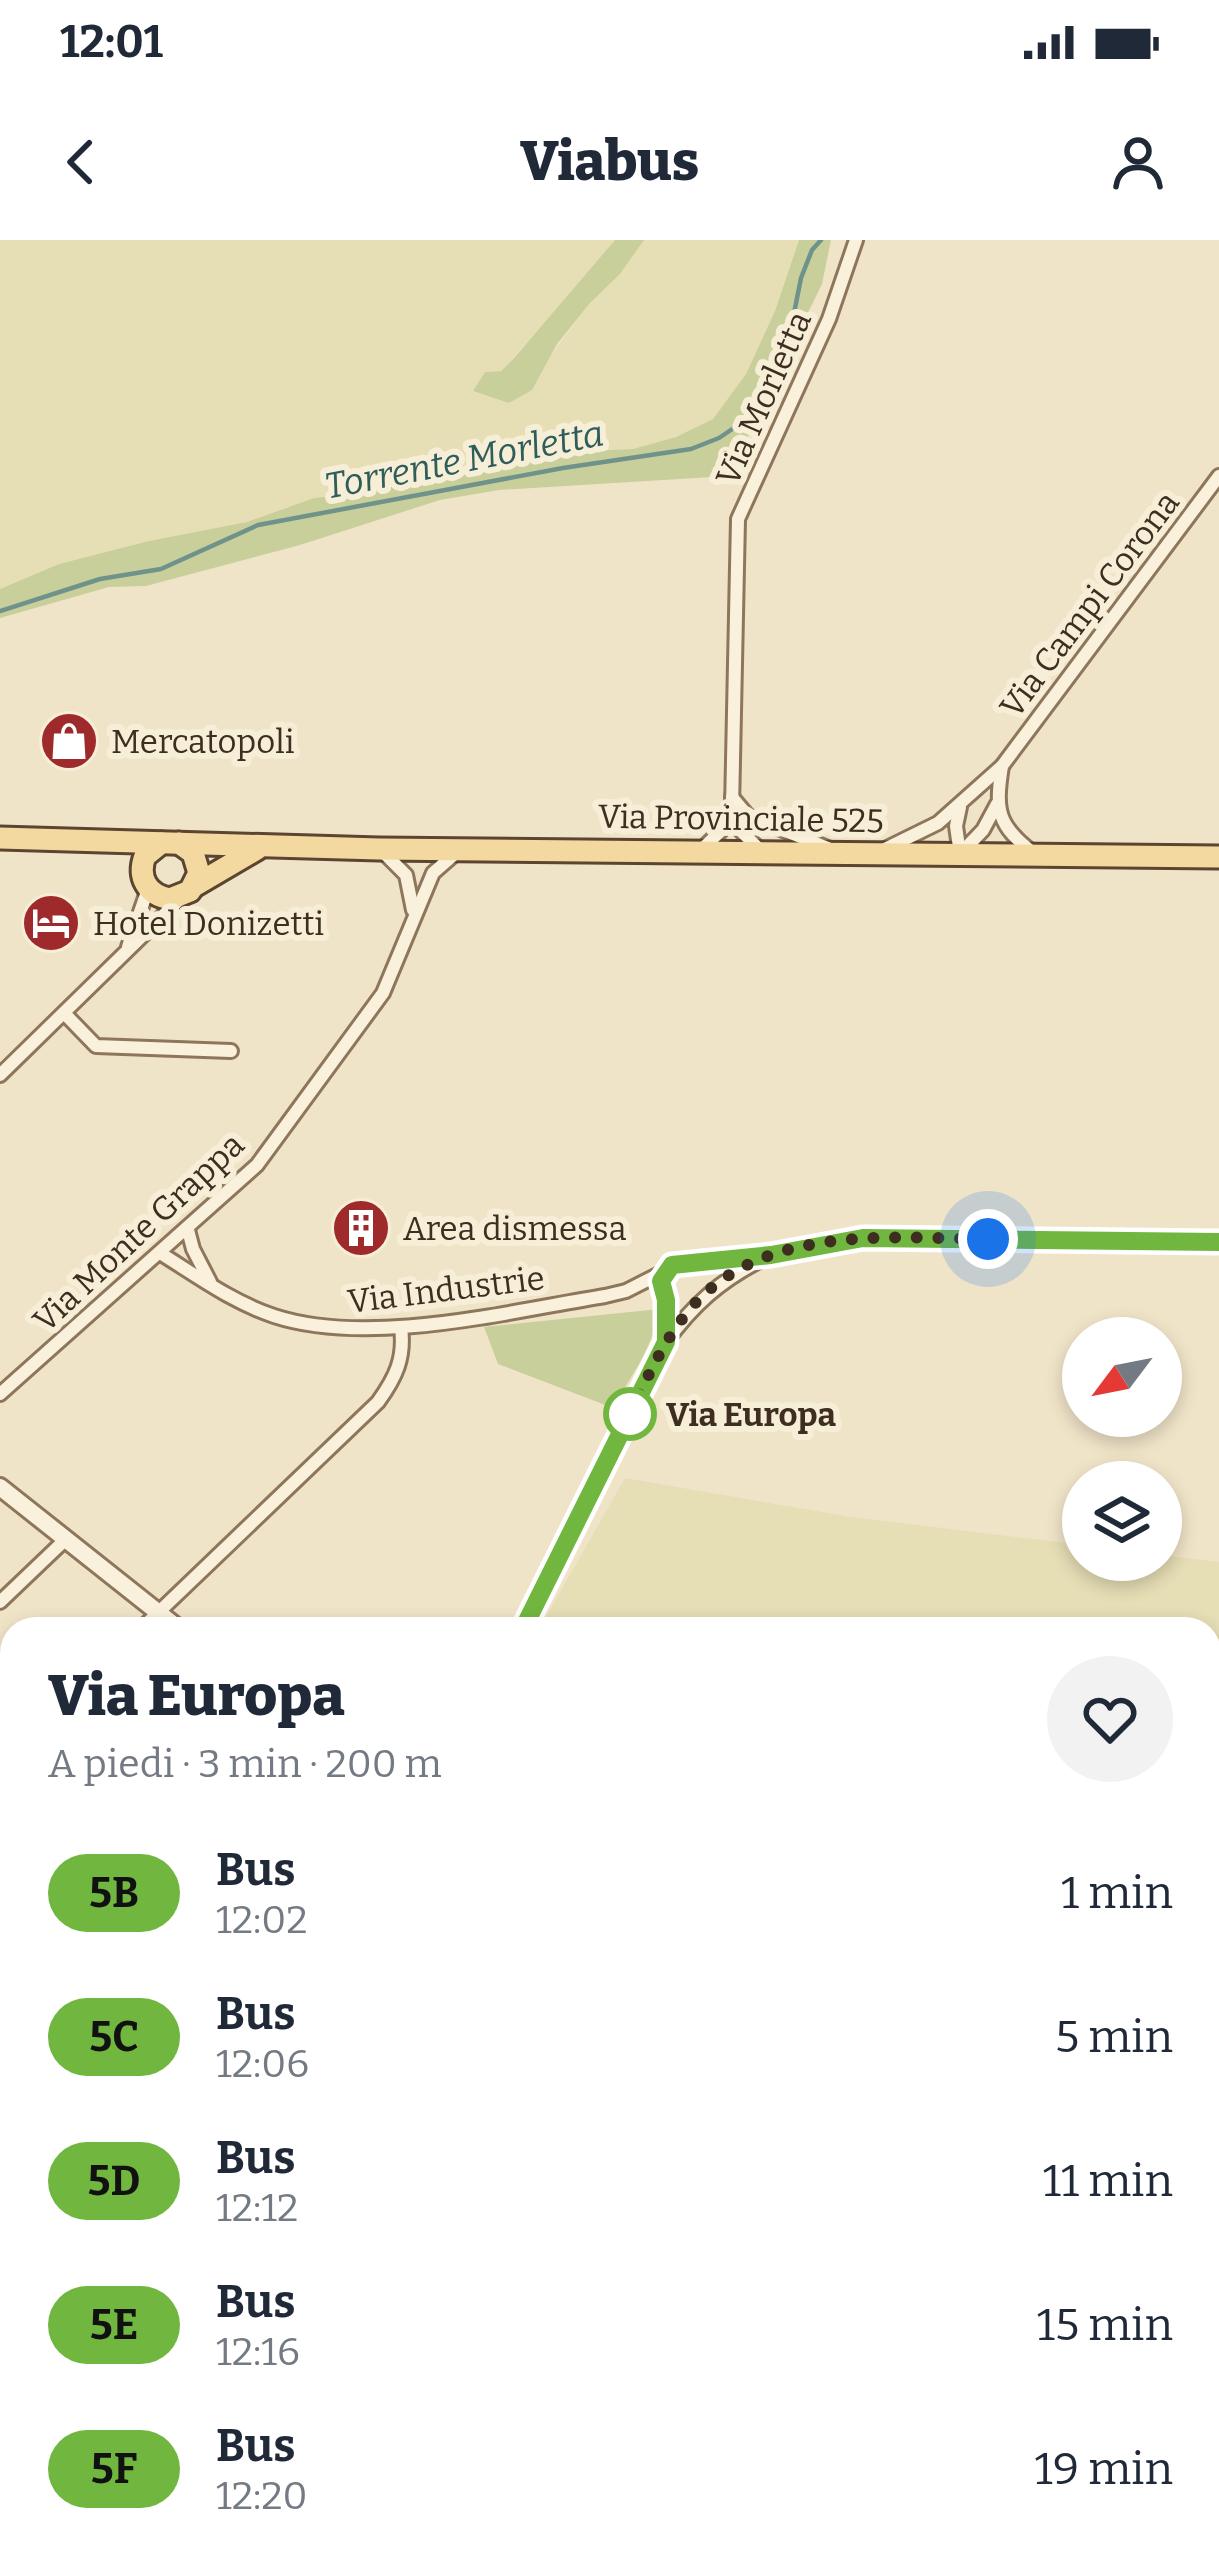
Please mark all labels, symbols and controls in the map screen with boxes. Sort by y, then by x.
text: 12:01 [60,15,163,69]
icon: back [48,129,114,195]
icon: person [1105,129,1171,195]
text: Viabus [520,130,699,194]
street label: Via Morletta [708,305,820,492]
water label: Torrente Morletta [321,411,607,509]
street label: Via Campi Corona [992,484,1188,726]
shop icon: Mercatopoli [38,710,100,772]
place label: Mercatopoli [111,722,295,762]
street label: Via Provinciale 525 [598,797,884,841]
hotel icon: Hotel Donizetti [20,892,82,954]
place label: Hotel Donizetti [93,904,324,944]
street label: Via Monte Grappa [25,1125,252,1341]
building icon: Area dismessa [330,1197,392,1259]
place label: Area dismessa [403,1209,627,1249]
your location [958,1209,1018,1269]
street label: Via Industrie [346,1258,547,1322]
north arrow [1062,1317,1182,1437]
map controls [1062,1317,1182,1581]
marker: Via Europa [605,1389,655,1439]
place label: Via Europa [666,1395,836,1435]
button: layers [1062,1461,1182,1581]
button: heart [1047,1656,1173,1782]
text: Via Europa [48,1662,345,1730]
text: A piedi · 3 min · 200 m [48,1741,442,1787]
text: Bus [216,1843,295,1897]
text: 1 min [1061,1866,1173,1920]
text: 5B [89,1868,139,1918]
text: 12:02 [216,1897,308,1943]
text: Bus [216,1987,295,2041]
text: 5 min [1055,2010,1173,2064]
text: 5C [89,2012,139,2062]
text: 12:06 [216,2041,309,2087]
text: Bus [216,2131,295,2185]
text: 11 min [1043,2154,1173,2208]
text: 5D [88,2156,140,2206]
text: 12:12 [216,2185,298,2231]
text: Bus [216,2275,295,2329]
text: 15 min [1037,2298,1173,2352]
text: 5E [90,2300,138,2350]
text: 12:16 [216,2329,300,2375]
text: Bus [216,2419,295,2473]
text: 19 min [1035,2442,1173,2496]
text: 5F [91,2444,137,2494]
text: 12:20 [216,2473,308,2519]

